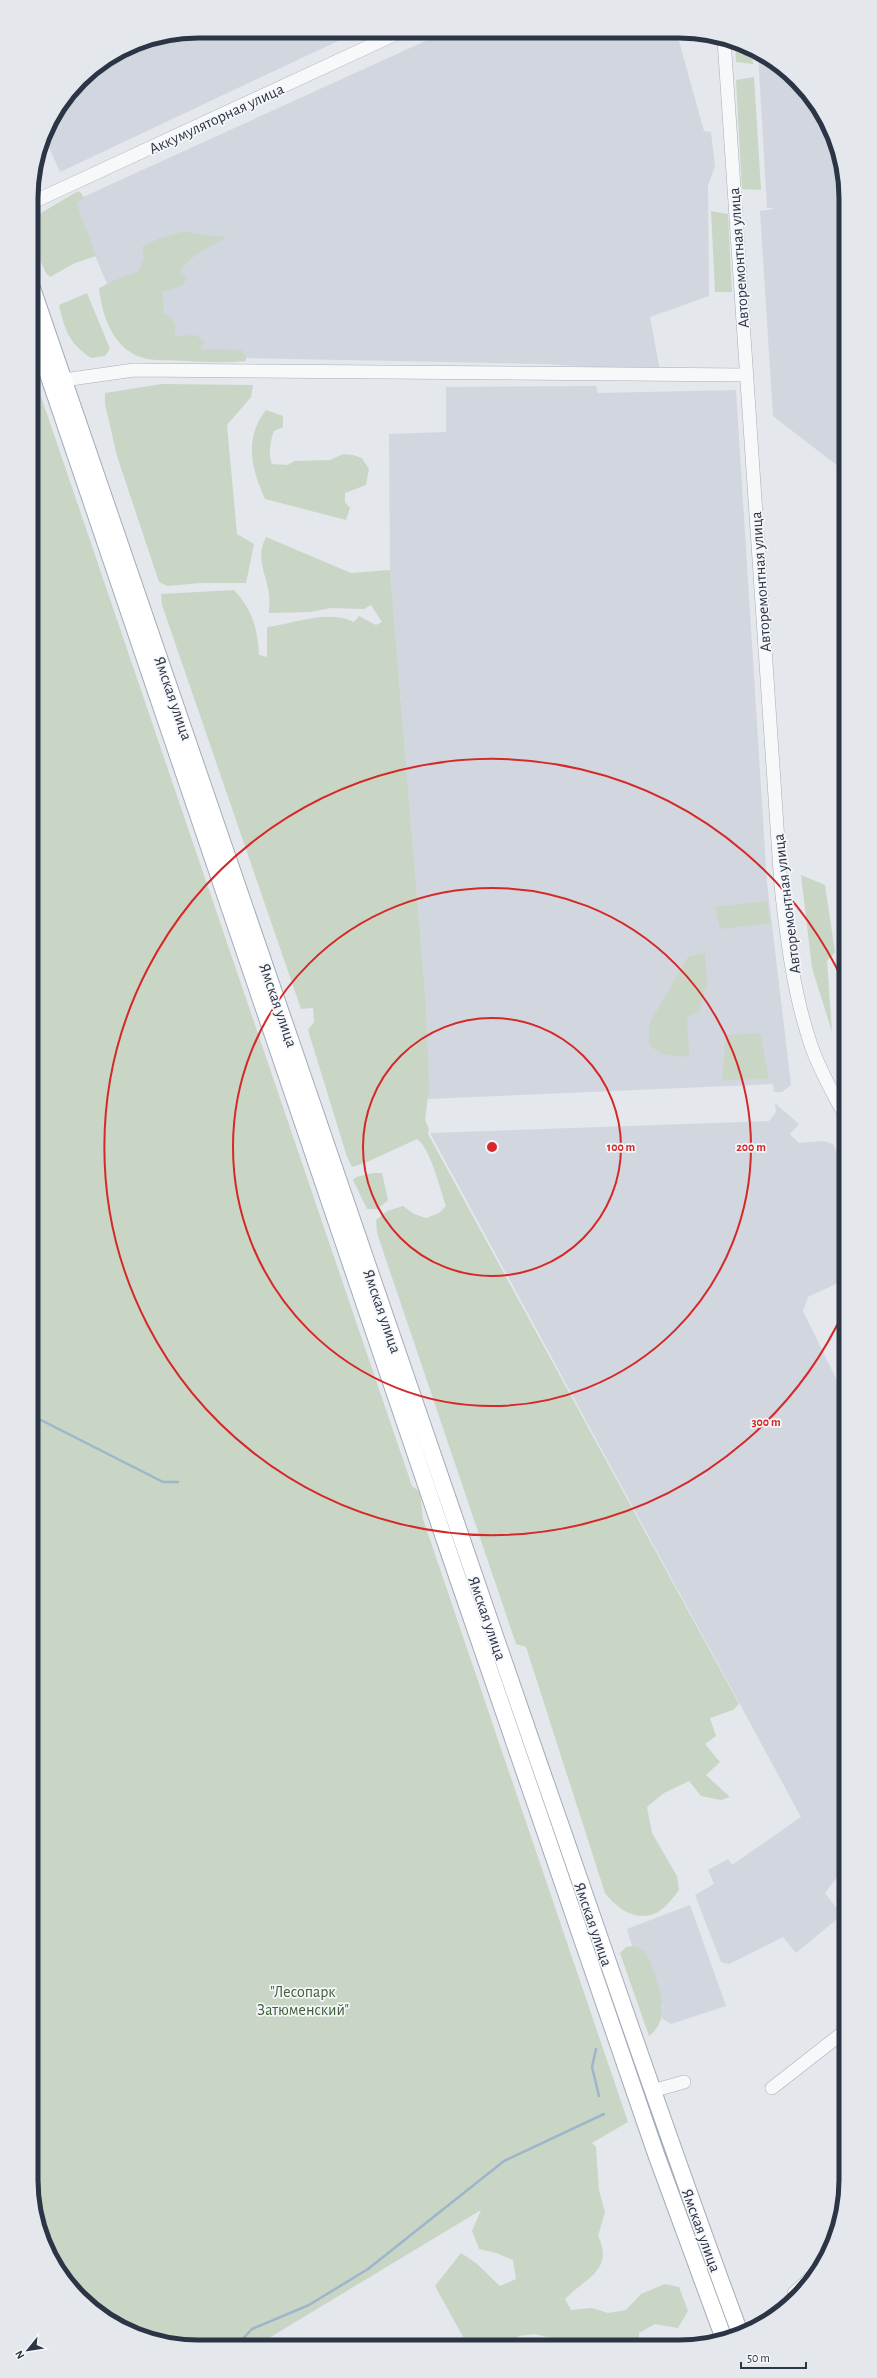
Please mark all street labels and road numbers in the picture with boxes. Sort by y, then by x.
street label: Аккумуляторная улица [147,81,287,158]
street label: Авторемонтная улица [726,187,753,329]
street label: Авторемонтная улица [748,511,775,653]
street label: Ямская улица [150,654,195,743]
street label: Авторемонтная улица [770,833,805,975]
street label: Ямская улица [255,961,300,1050]
street label: Ямская улица [359,1267,404,1356]
street label: Ямская улица [464,1574,509,1663]
street label: Ямская улица [570,1880,615,1969]
street label: Ямская улица [678,2186,724,2275]

